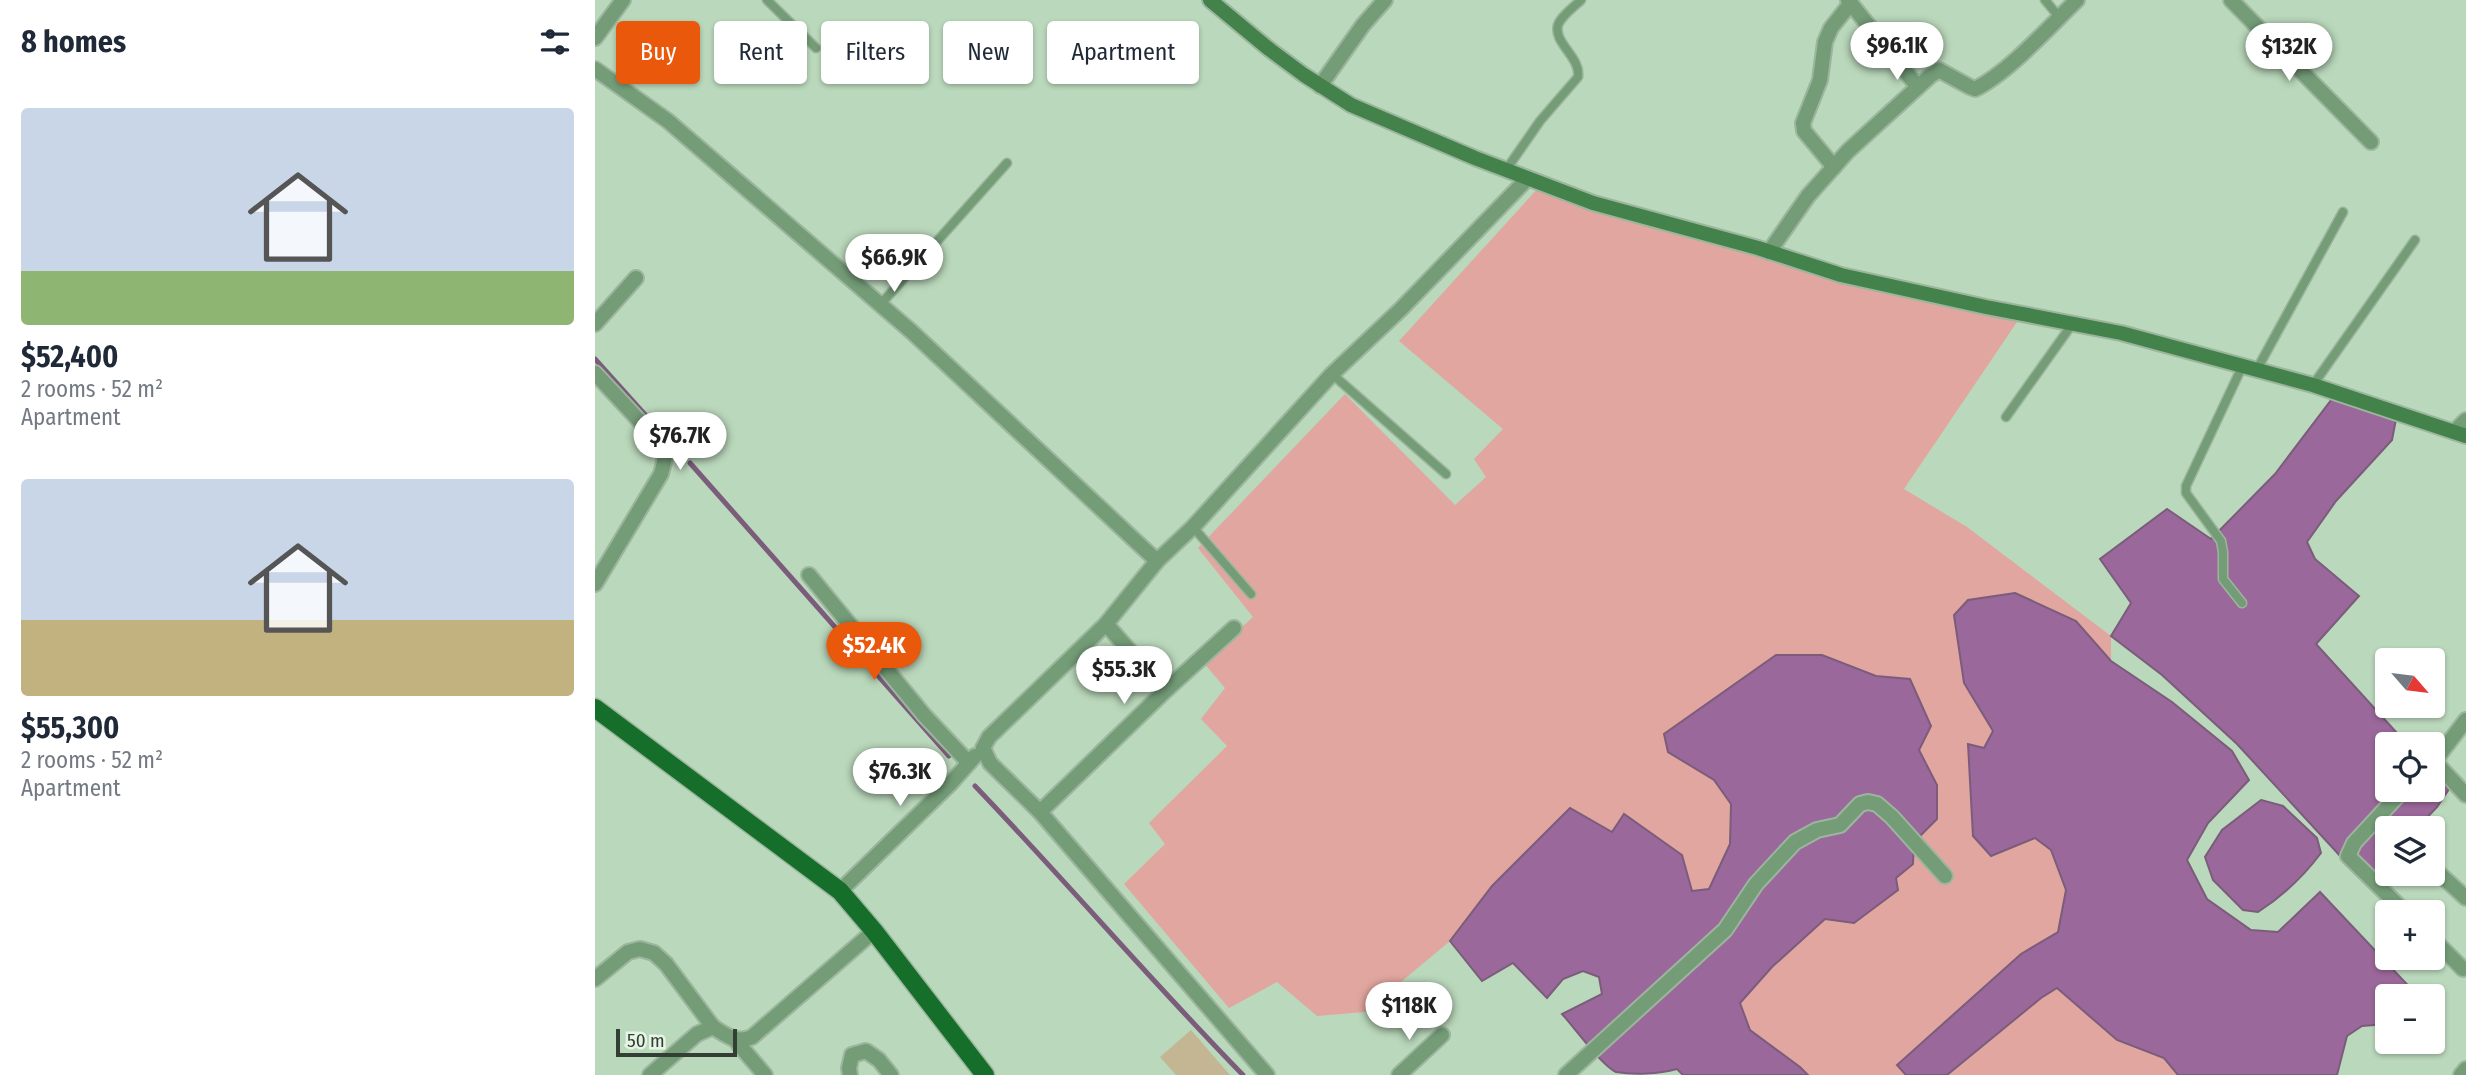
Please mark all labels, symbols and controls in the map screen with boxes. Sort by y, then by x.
chip: Buy [616,21,700,84]
chip: Rent [714,21,807,84]
chip: Filters [821,21,929,84]
chip: New [943,21,1033,84]
chip: Apartment [1047,21,1199,84]
pin: $96.1K [1840,22,1954,82]
icon: filters [536,23,574,61]
text: 8 homes [21,24,126,60]
pin: $132K [2240,24,2338,83]
text: $96.1K [1866,31,1928,59]
text: $132K [2261,32,2317,60]
icon: home [235,154,361,280]
pin: $66.9K [837,234,951,294]
text: $66.9K [861,243,927,271]
text: $52,400 [21,339,119,375]
text: 2 rooms · 52 m² [21,375,163,403]
text: Apartment [21,403,121,431]
pin: $76.7K [623,412,737,472]
text: $76.7K [650,421,710,449]
icon: home [235,525,361,651]
pin: $52.4K [817,622,931,682]
text: $52.4K [842,631,906,659]
pin: $55.3K [1067,646,1181,706]
north arrow [2375,648,2445,718]
map controls [2375,648,2445,1054]
text: $55.3K [1092,655,1156,683]
text: $55,300 [21,710,119,746]
button: locate [2375,732,2445,802]
text: 2 rooms · 52 m² [21,746,163,774]
pin: $76.3K [843,748,957,808]
text: $76.3K [869,757,931,785]
text: Apartment [21,774,121,802]
button: layers [2375,816,2445,886]
button: + [2375,900,2445,970]
pin: $118K [1360,982,1458,1042]
button: − [2375,984,2445,1054]
text: $118K [1381,991,1437,1019]
scale bar [616,1026,737,1058]
text: 50 m [627,1029,665,1052]

